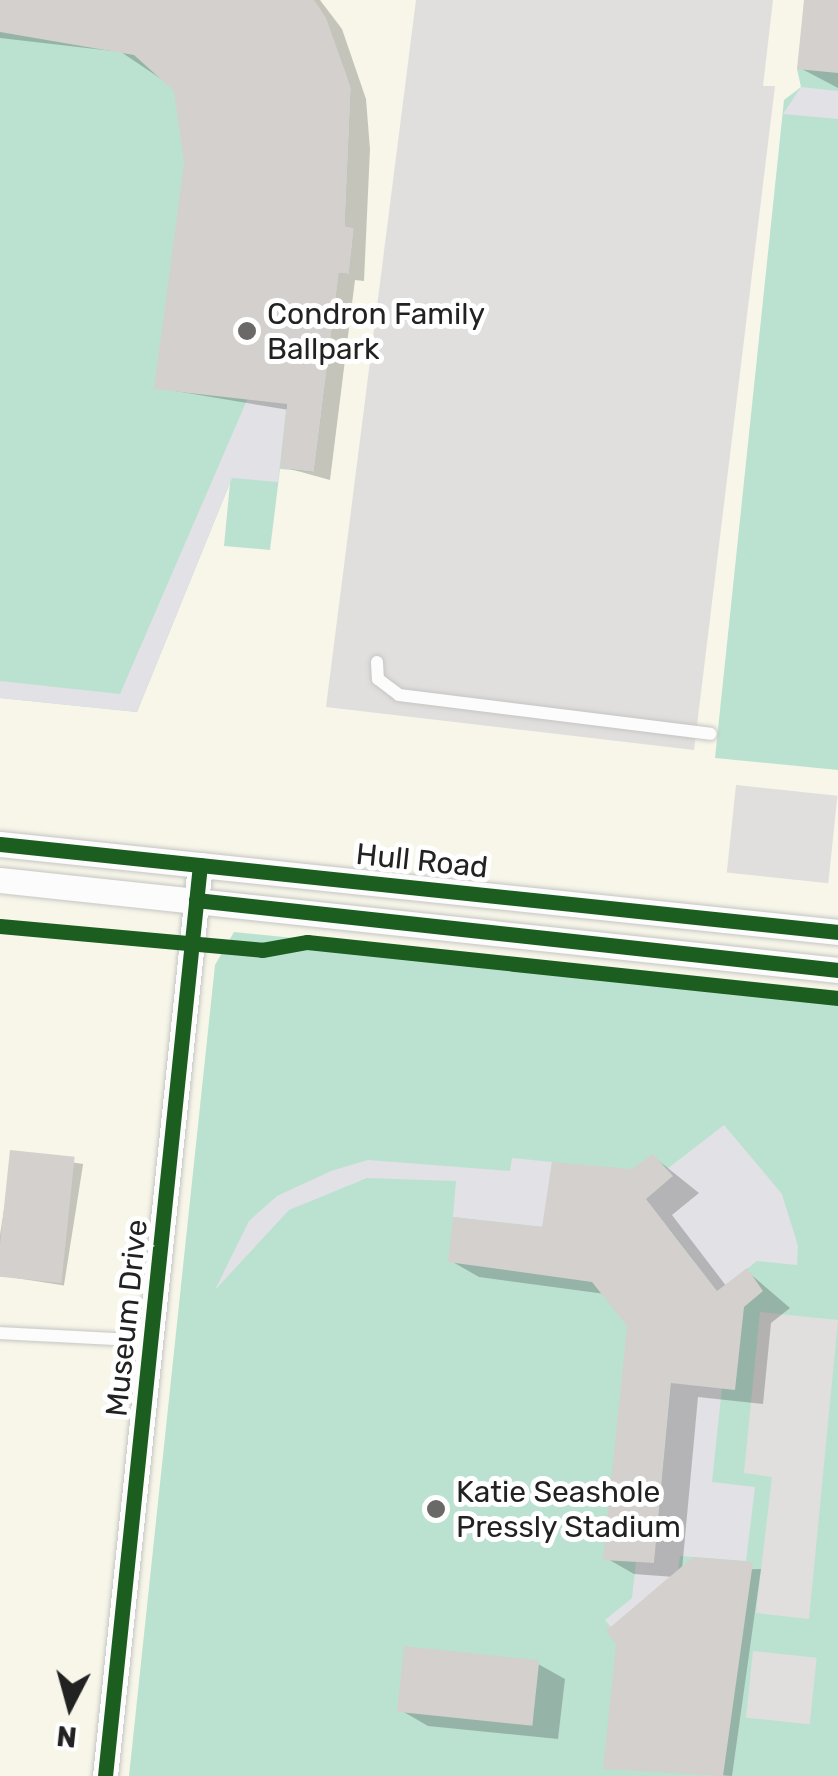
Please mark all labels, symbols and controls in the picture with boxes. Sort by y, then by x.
place label: Condron Family Ballpark [267,296,485,366]
marker: Condron Family Ballpark [236,320,258,342]
street label: Hull Road [354,836,490,886]
street label: Museum Drive [99,1218,155,1418]
place label: Katie Seashole Pressly Stadium [456,1474,682,1544]
marker: Katie Seashole Pressly Stadium [425,1498,447,1520]
north arrow [20,1656,120,1756]
text: N [55,1719,79,1754]

